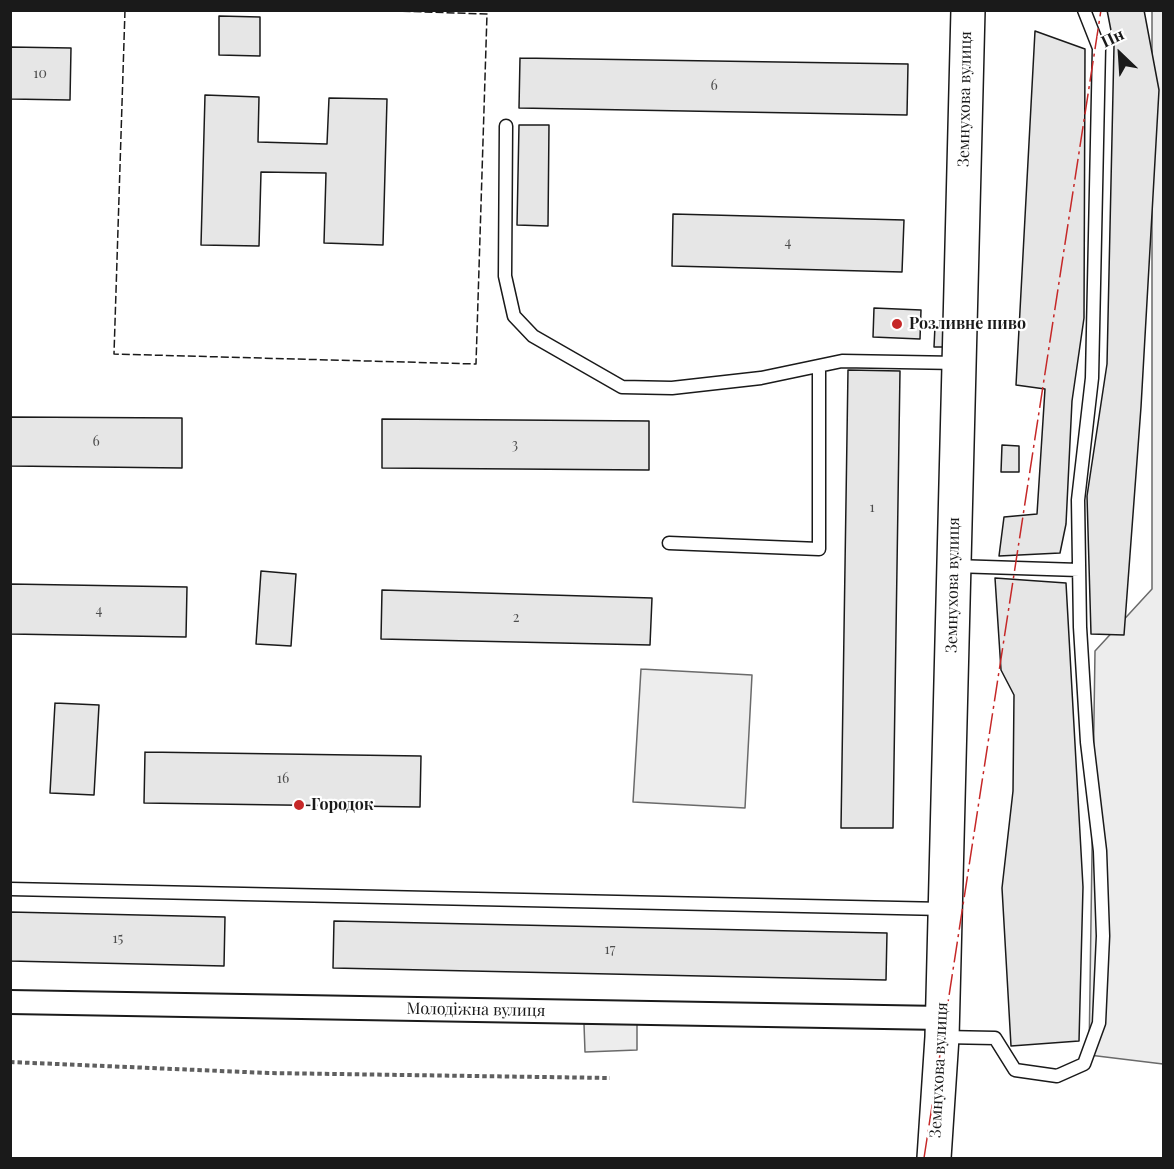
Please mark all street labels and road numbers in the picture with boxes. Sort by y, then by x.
street label: Земнухова вулиця [954,31,976,167]
street label: Земнухова вулиця [942,517,964,653]
street label: Молодіжна вулиця [406,999,546,1021]
street label: Земнухова вулиця [926,1002,952,1138]

